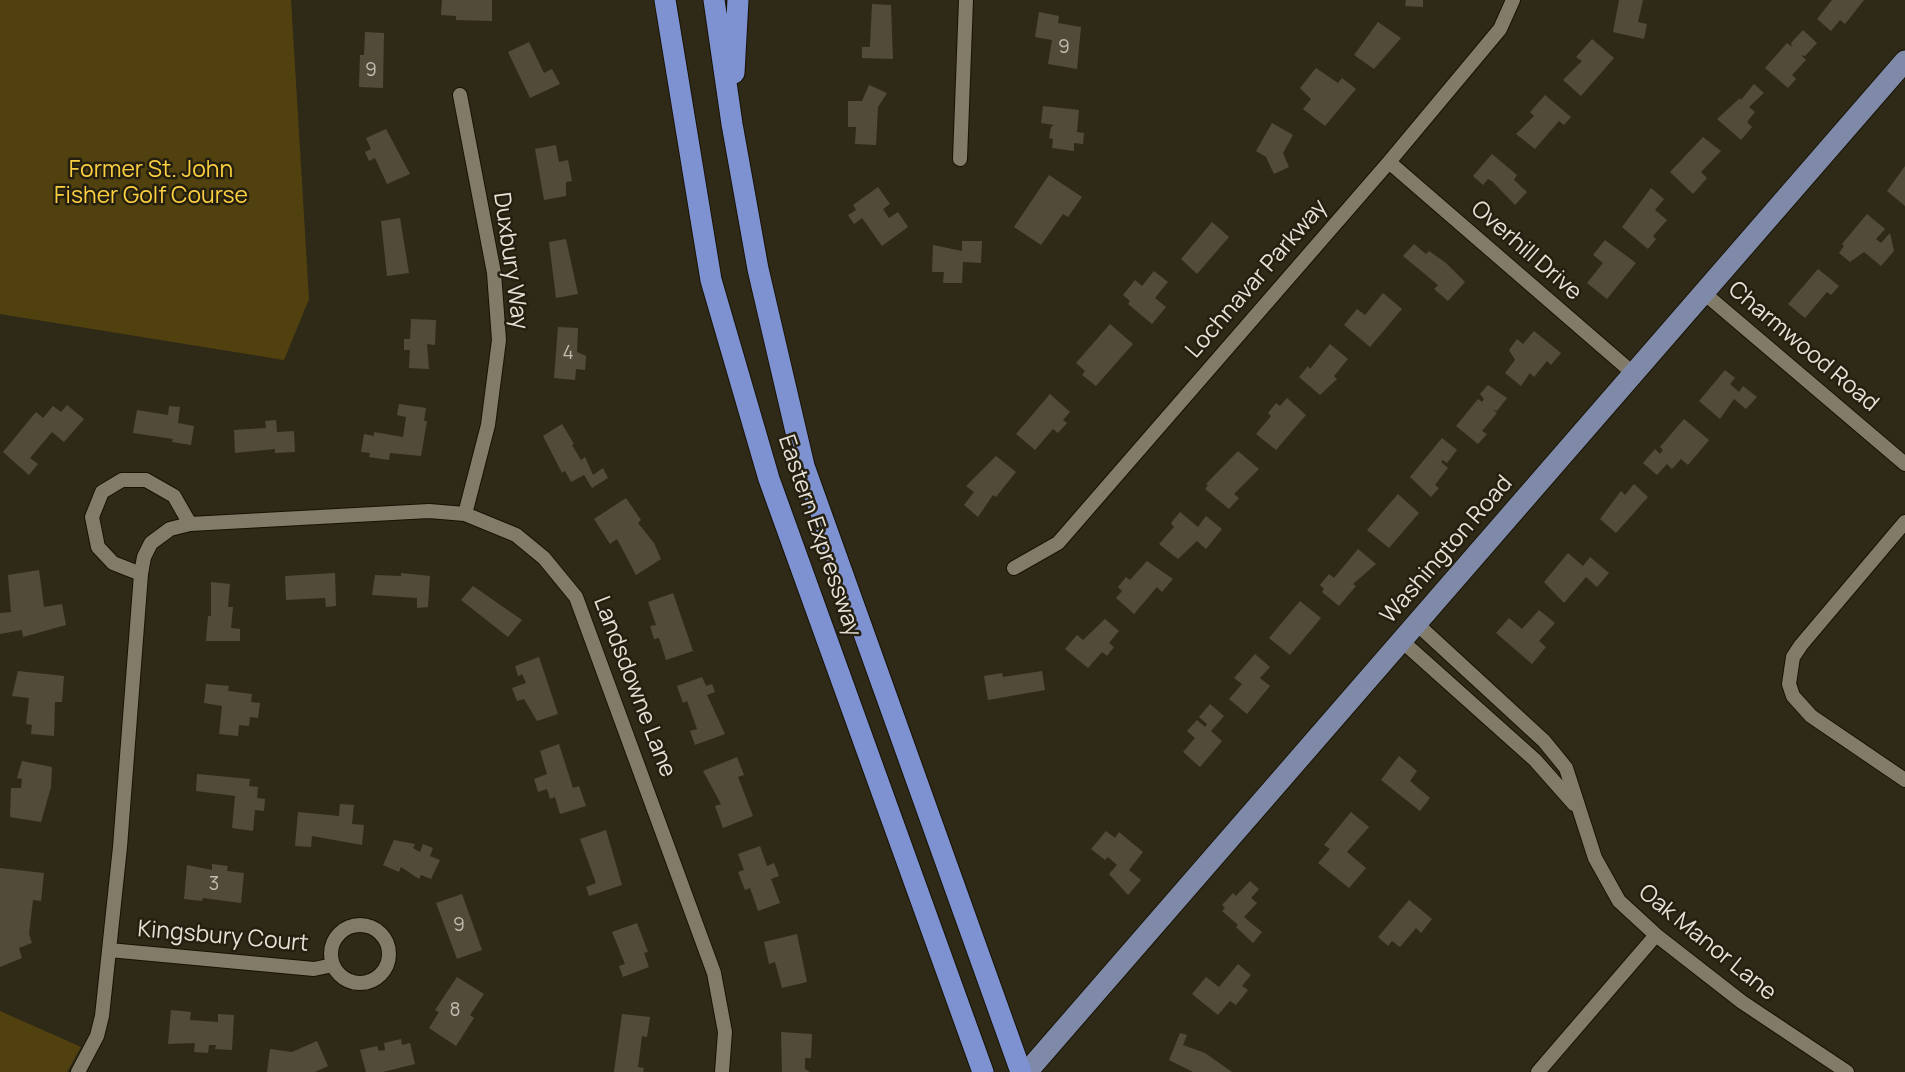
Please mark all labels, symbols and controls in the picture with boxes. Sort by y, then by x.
house number: 9 [1058,37,1070,59]
house number: 9 [365,60,377,82]
park label: Former St. John Fisher Golf Course [54,157,248,211]
street label: Duxbury Way [487,191,533,331]
street label: Lochnavar Parkway [1181,194,1333,364]
street label: Overhill Drive [1465,195,1587,307]
street label: Charmwood Road [1722,276,1884,418]
house number: 4 [562,343,574,365]
street label: Eastern Expressway [771,431,867,641]
street label: Washington Road [1375,470,1519,630]
street label: Landsdowne Lane [587,593,681,781]
house number: 3 [209,874,219,896]
street label: Oak Manor Lane [1633,879,1781,1007]
house number: 9 [453,915,465,937]
street label: Kingsbury Court [136,916,310,958]
house number: 8 [449,1000,461,1022]

